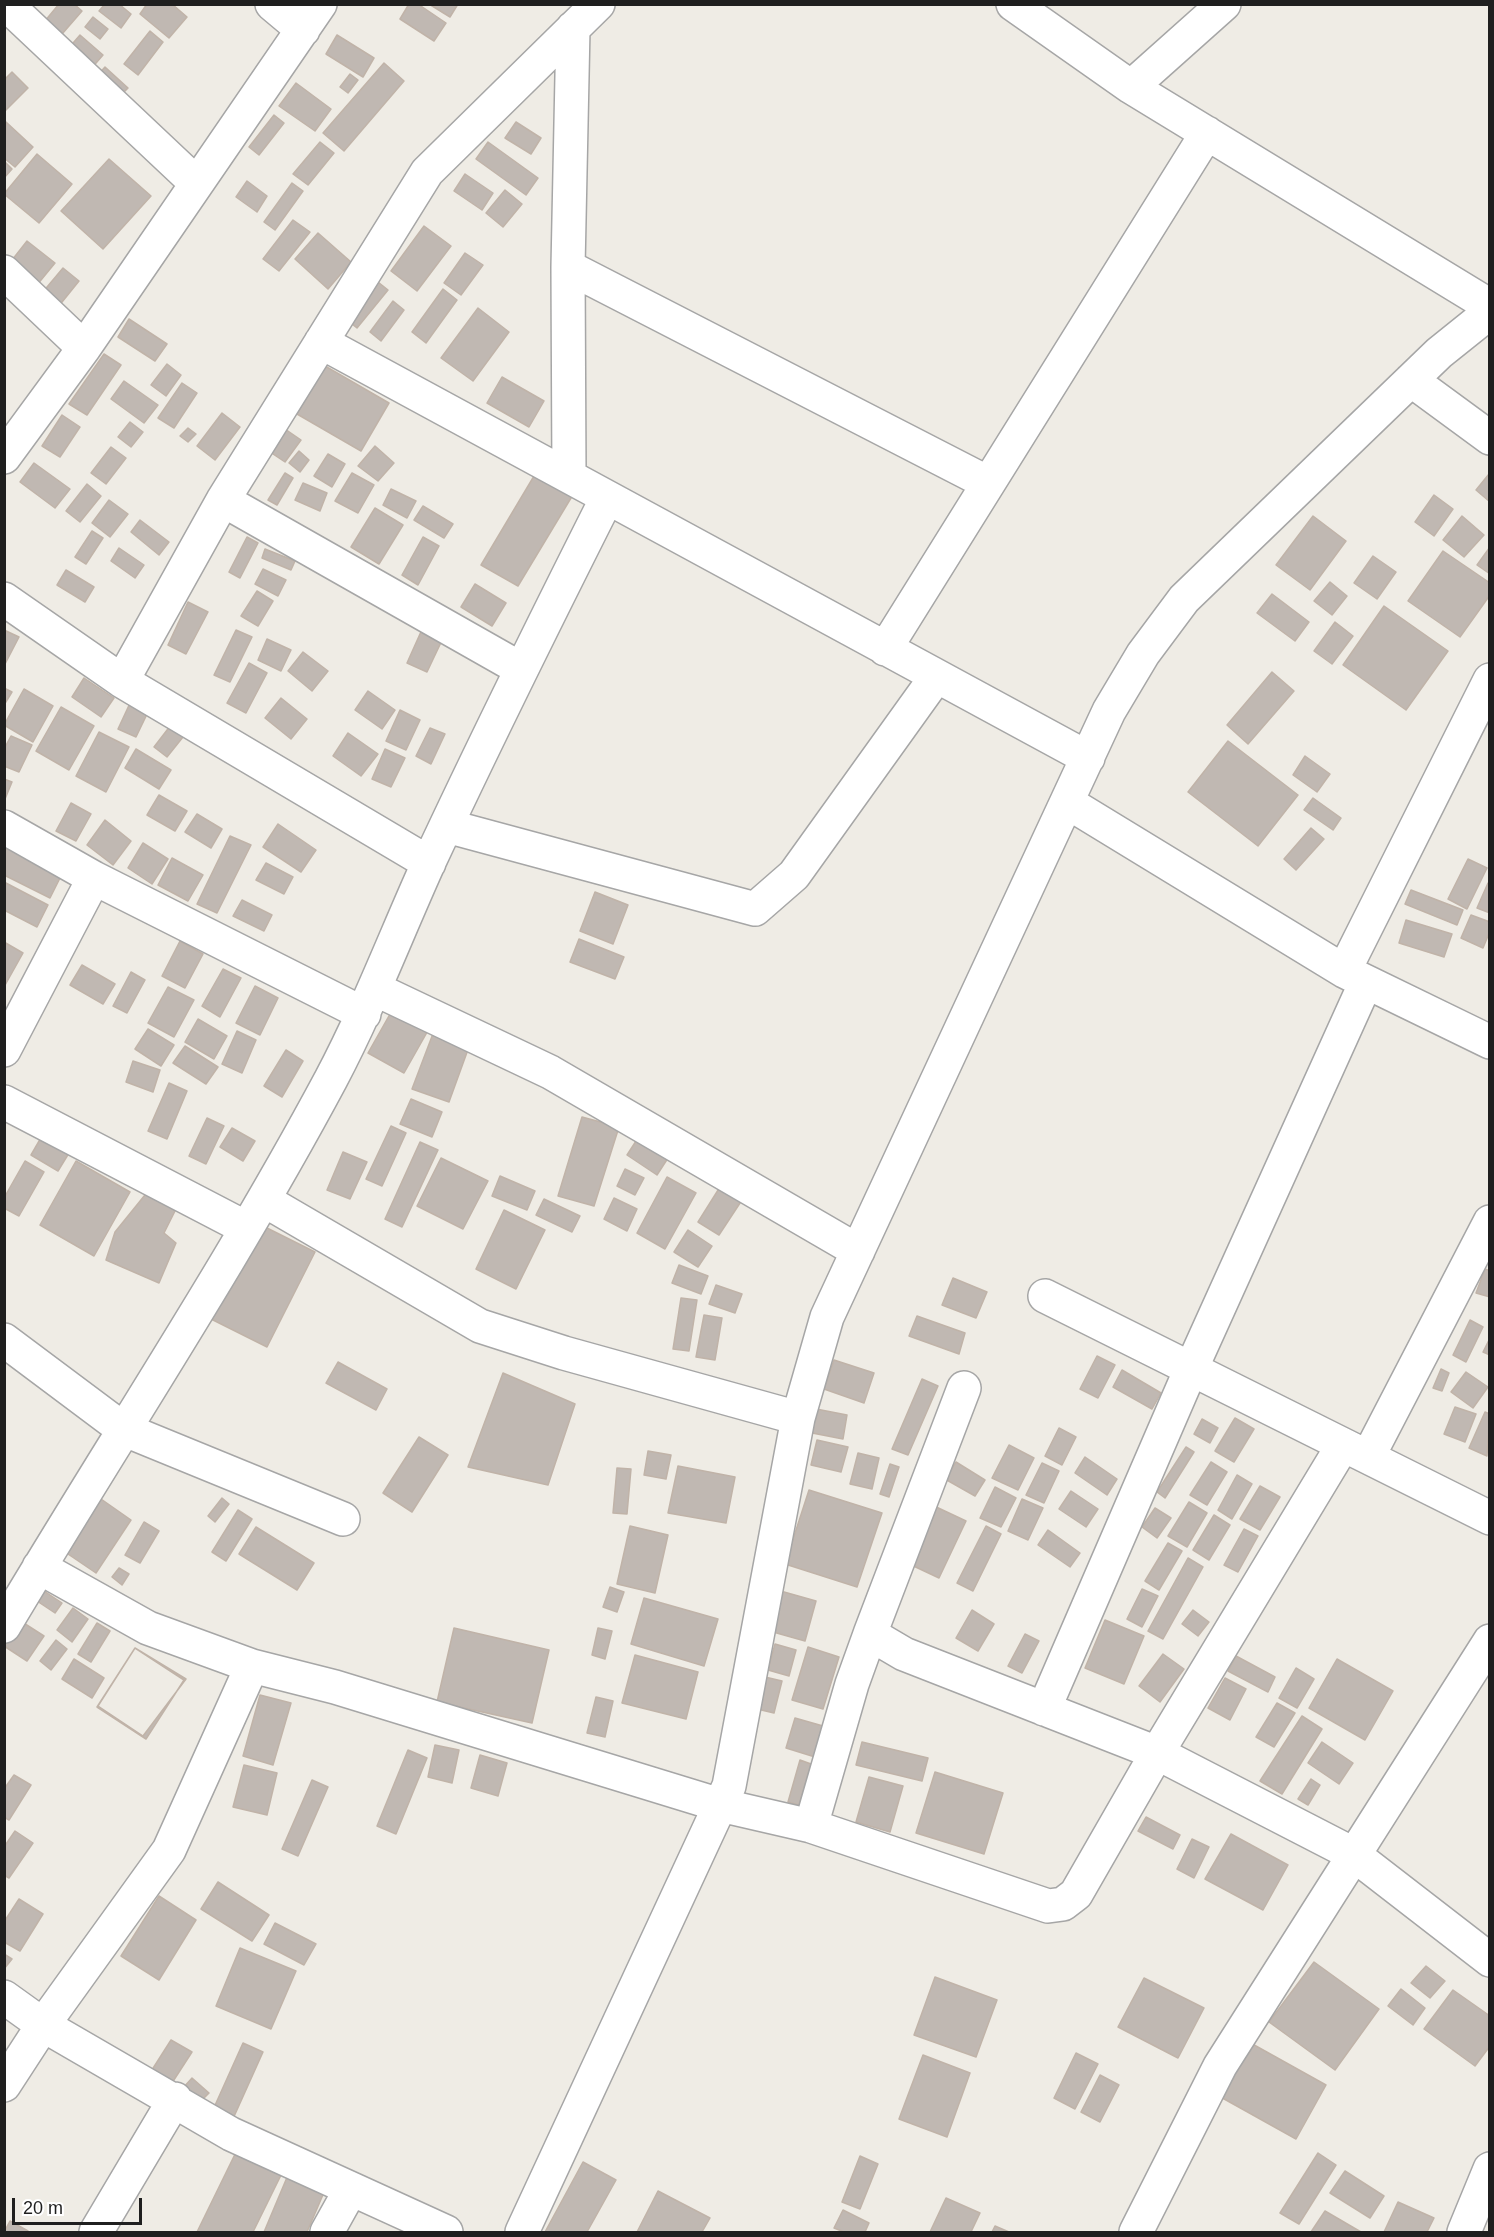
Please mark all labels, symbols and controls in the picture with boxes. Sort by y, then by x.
scale bar [15,2186,146,2224]
text: 20 m [23,2198,63,2218]

